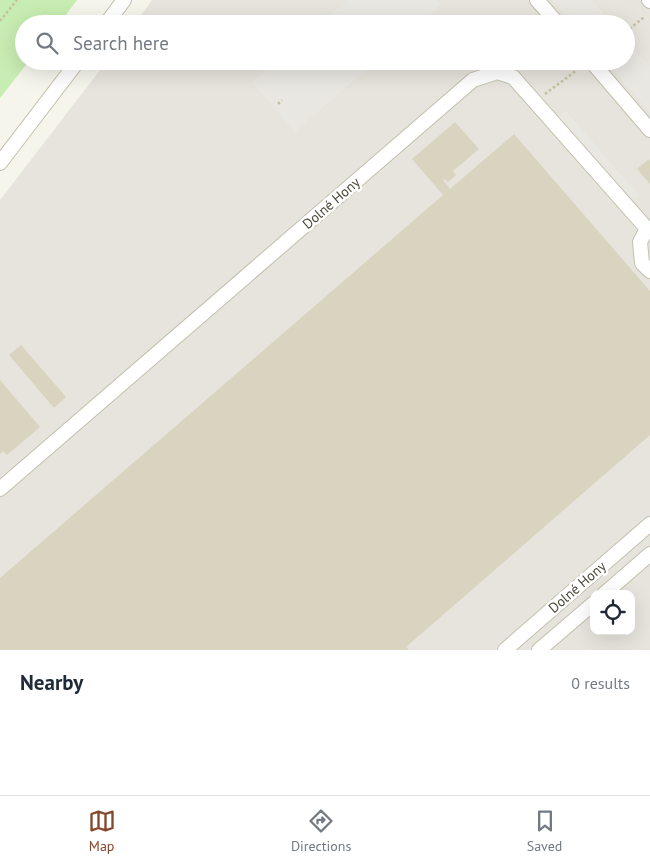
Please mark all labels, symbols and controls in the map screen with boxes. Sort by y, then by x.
search box [15,15,635,70]
icon: search [33,29,61,57]
text: Search here [73,31,169,55]
street label: Dolné Hony [299,173,364,233]
street label: Dolné Hony [545,557,610,617]
map controls [590,590,635,635]
button: locate [590,590,635,635]
text: Nearby [20,669,83,696]
text: 0 results [571,673,630,693]
tab: Map [88,807,116,855]
tab: Directions [291,807,351,855]
tab: Saved [527,807,562,855]

